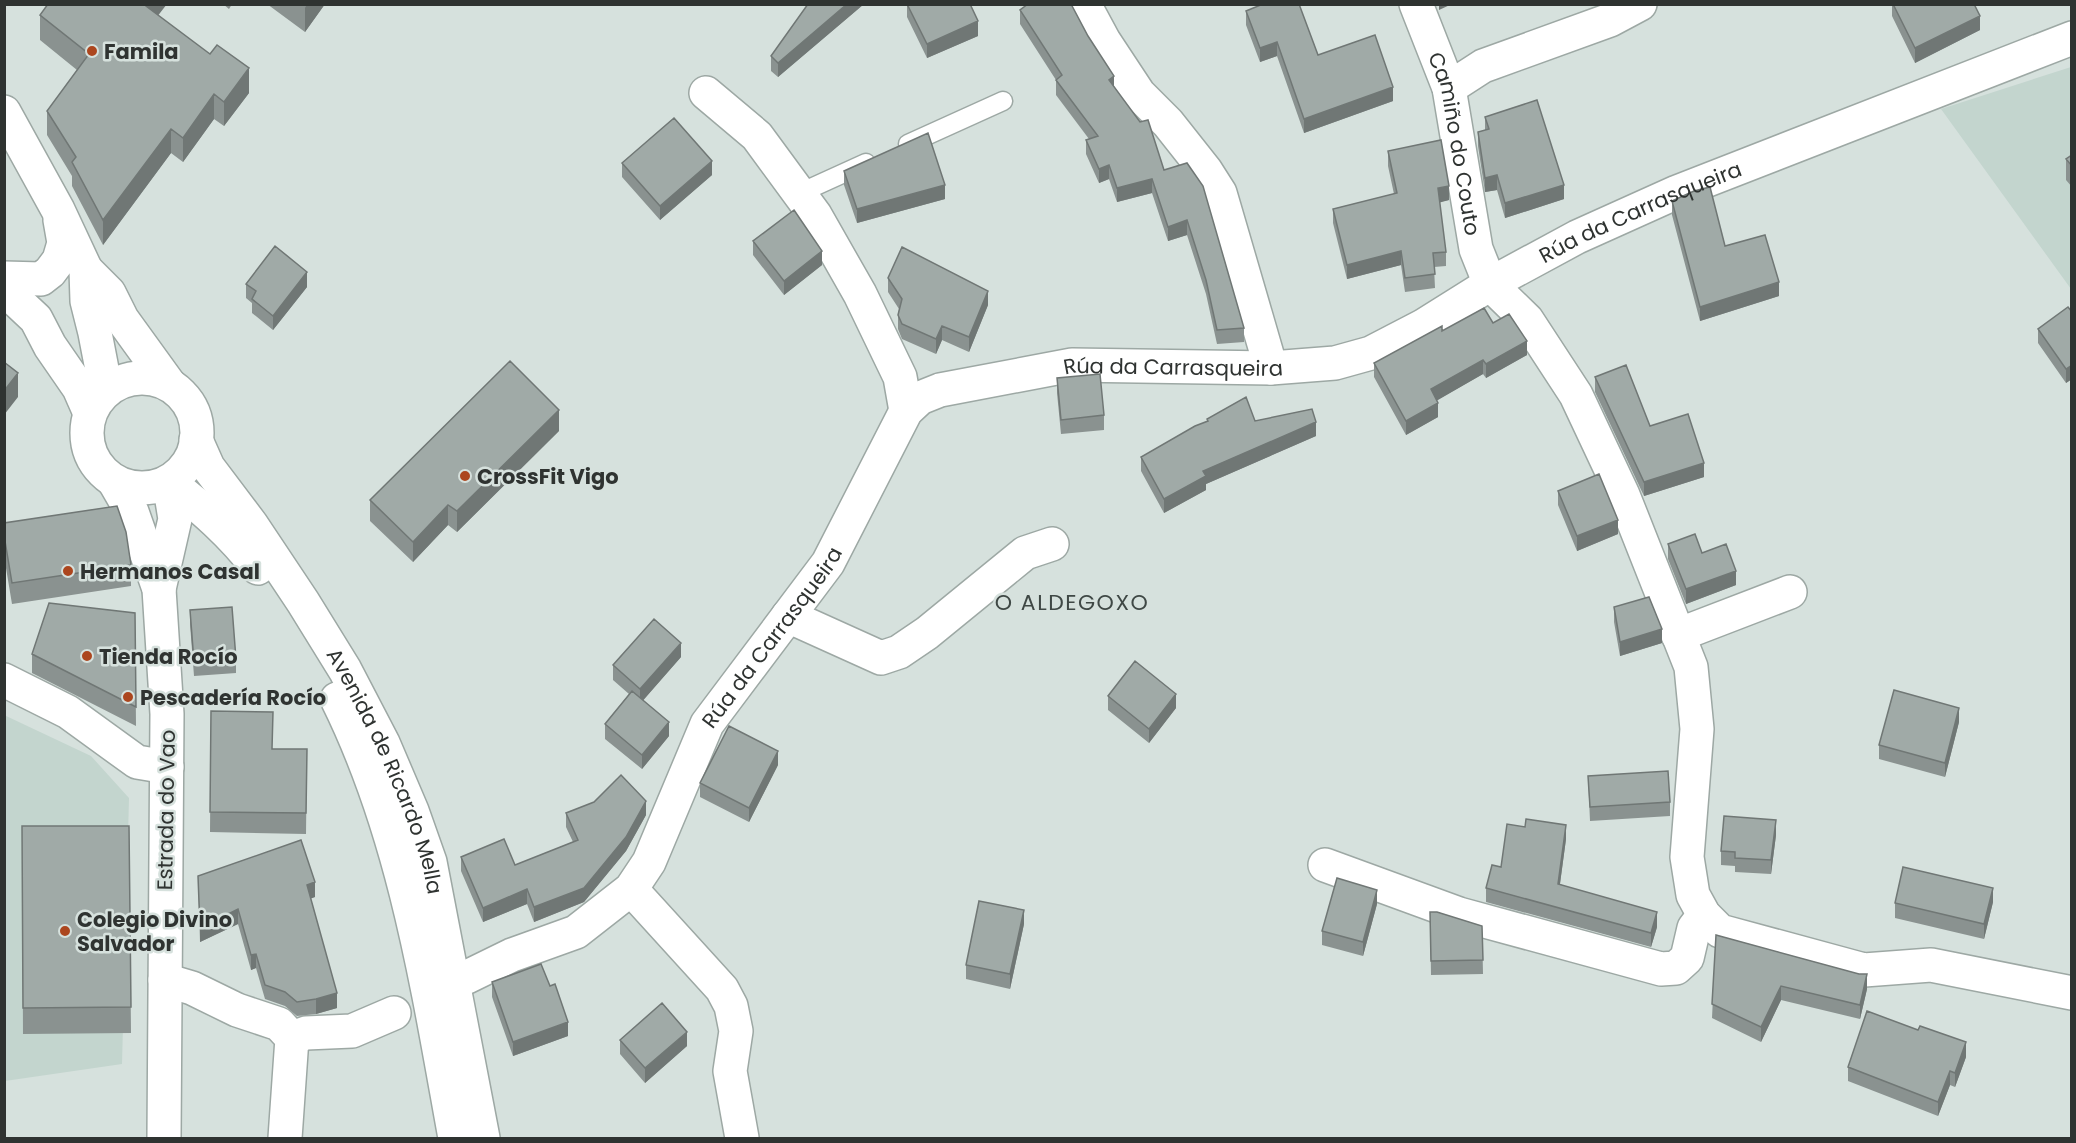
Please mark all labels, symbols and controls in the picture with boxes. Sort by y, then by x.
place label: Famila [104,37,179,66]
marker: Famila [85,44,99,58]
street label: Camiño do Couto [1422,47,1488,238]
street label: Rúa da Carrasqueira [1533,154,1746,270]
street label: Rúa da Carrasqueira [1061,350,1284,383]
place label: CrossFit Vigo [477,462,619,491]
marker: CrossFit Vigo [458,469,472,483]
street label: Rúa da Carrasqueira [695,542,848,734]
place label: Hermanos Casal [80,557,260,586]
marker: Hermanos Casal [61,564,75,578]
district label: O ALDEGOXO [995,587,1149,618]
place label: Tienda Rocío [99,642,238,671]
street label: Avenida de Ricardo Mella [320,642,450,896]
marker: Tienda Rocío [80,649,94,663]
place label: Pescadería Rocío [140,683,326,712]
marker: Pescadería Rocío [121,690,135,704]
street label: Estrada do Vao [150,730,182,890]
place label: Colegio Divino Salvador [77,905,232,958]
marker: Colegio Divino Salvador [58,924,72,938]

